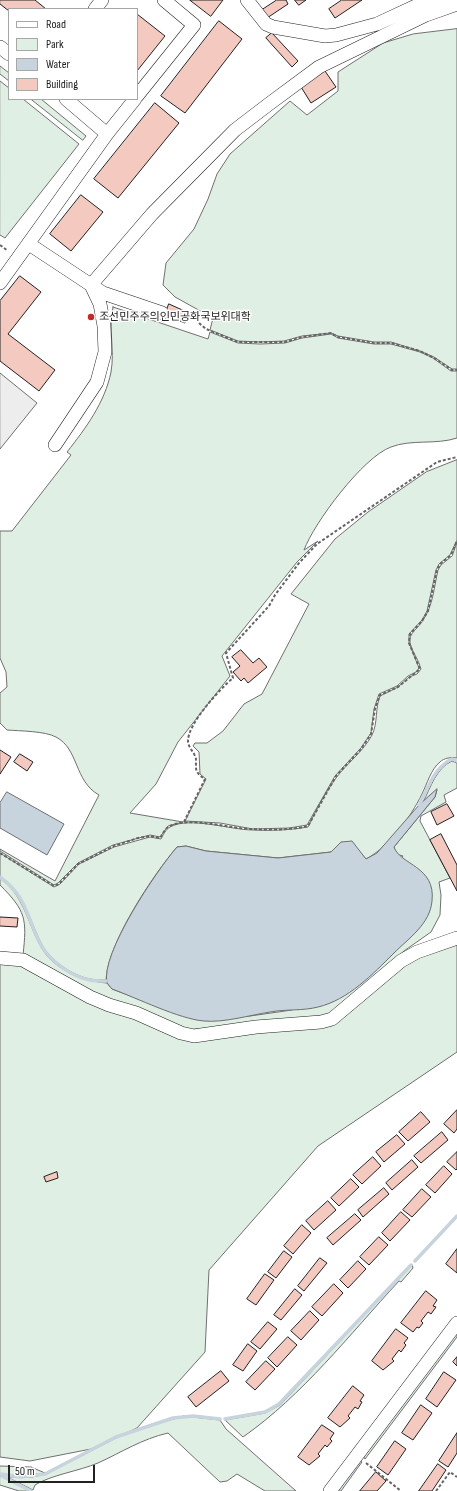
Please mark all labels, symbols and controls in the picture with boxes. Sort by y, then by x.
legend [8,8,138,100]
text: Road [46,17,66,32]
text: Park [46,37,64,52]
text: Water [46,57,70,72]
text: Building [46,77,78,92]
place label: 조선민주주의인민공화국보위대학 [99,310,251,324]
marker: 조선민주주의인민공화국보위대학 [86,312,96,322]
scale bar [10,1457,97,1483]
text: 50 m [15,1464,35,1479]

